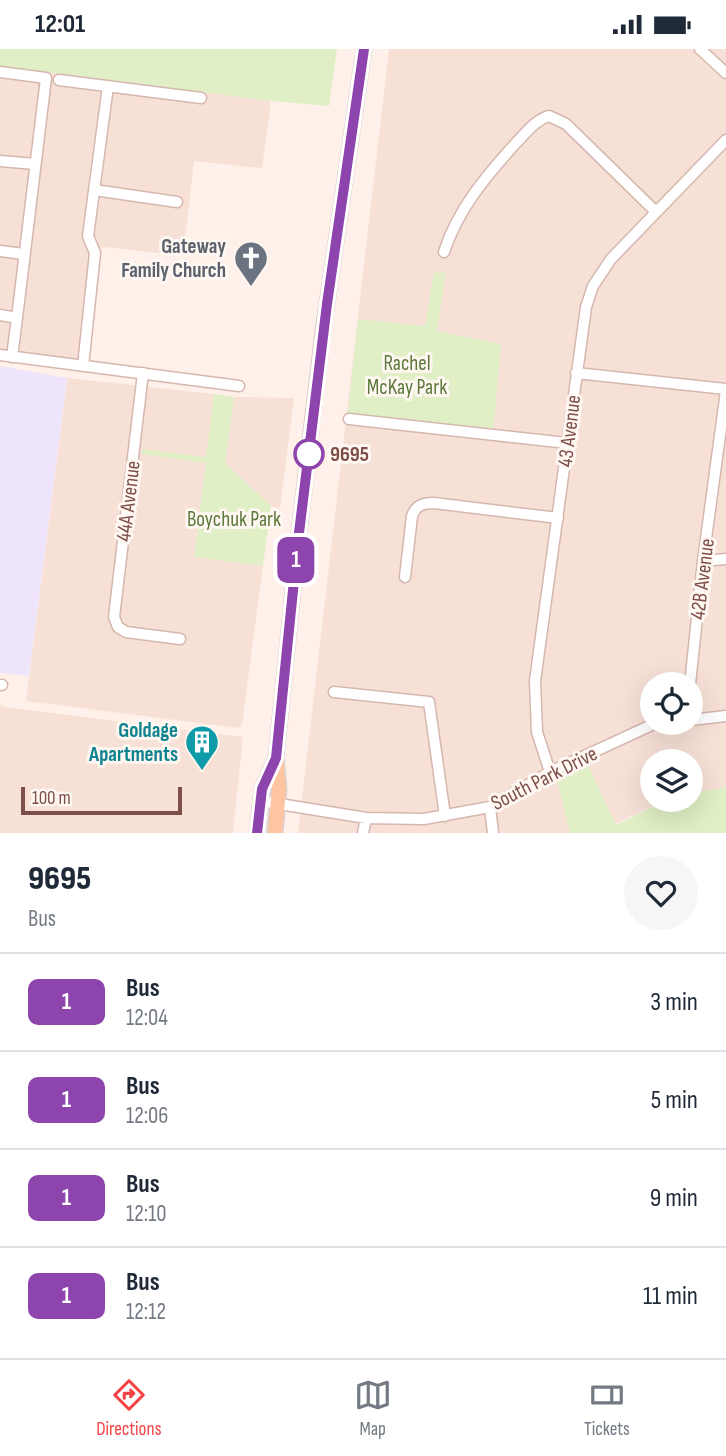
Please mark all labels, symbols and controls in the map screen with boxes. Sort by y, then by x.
text: 12:01 [35,9,85,40]
place label: Gateway Family Church [121,234,226,283]
church icon: Gateway Family Church [232,239,270,288]
park label: Rachel McKay Park [367,351,447,400]
street label: 43 Avenue [553,394,586,468]
marker: 9695 [294,439,324,469]
place label: 9695 [330,442,369,467]
street label: 44A Avenue [111,459,146,543]
park label: Boychuk Park [187,507,281,532]
line badge: 1 [273,537,319,583]
street label: 42B Avenue [685,537,720,621]
text: 1 [291,545,301,574]
map controls [640,672,703,812]
button: locate [640,672,703,735]
place label: Goldage Apartments [88,718,178,767]
building icon: Goldage Apartments [183,723,221,772]
street label: South Park Drive [487,741,602,816]
button: layers [640,749,703,812]
scale bar [21,784,182,816]
text: 100 m [32,787,71,810]
button: heart [624,856,698,930]
text: 9695 [28,859,91,899]
text: Bus [28,905,56,933]
text: Bus [126,973,160,1004]
text: 1 [62,987,71,1016]
text: 3 min [650,987,698,1018]
text: 12:04 [126,1004,168,1032]
text: Bus [126,1071,160,1102]
text: 1 [62,1085,71,1114]
text: 5 min [651,1085,698,1116]
text: 12:06 [126,1102,168,1130]
text: Bus [126,1169,160,1200]
text: 1 [62,1183,71,1212]
text: 9 min [650,1183,698,1214]
text: 12:10 [126,1200,166,1228]
text: Bus [126,1267,160,1298]
text: 1 [62,1281,71,1310]
text: 11 min [643,1281,698,1312]
text: 12:12 [126,1298,166,1326]
tab: Directions [96,1376,161,1441]
tab: Map [354,1376,392,1441]
tab: Tickets [584,1376,630,1441]

